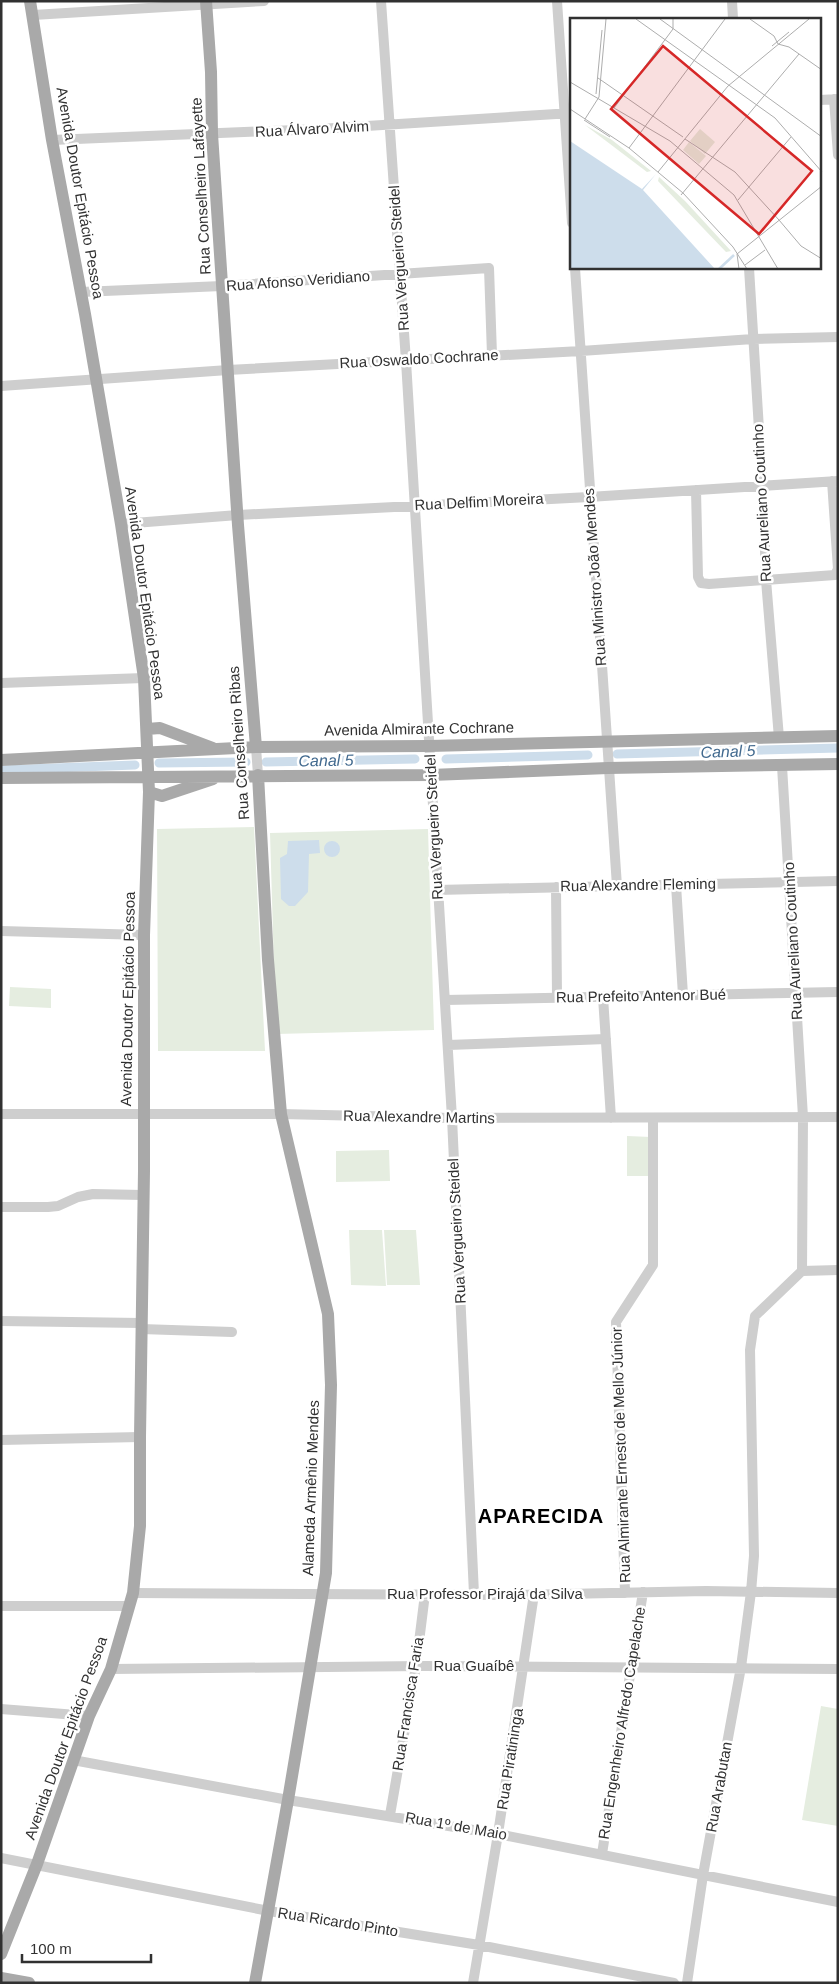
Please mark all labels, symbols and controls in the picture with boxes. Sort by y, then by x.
inset map [570,18,822,269]
street label: Avenida Doutor Epitácio Pessoa [53,86,108,301]
street label: Rua Conselheiro Lafayette [187,97,214,275]
street label: Rua Álvaro Alvim [254,117,369,140]
street label: Rua Vergueiro Steidel [385,185,412,331]
street label: Rua Afonso Veridiano [225,267,371,294]
street label: Rua Oswaldo Cochrane [339,346,499,371]
street label: Rua Aureliano Coutinho [749,423,774,583]
street label: Avenida Doutor Epitácio Pessoa [122,485,169,701]
street label: Rua Ministro João Mendes [580,487,609,667]
street label: Rua Delfim Moreira [414,490,545,513]
street label: Rua Conselheiro Ribas [225,666,252,821]
street label: Avenida Almirante Cochrane [324,718,514,739]
water label: Canal 5 [700,742,756,761]
water label: Canal 5 [298,752,354,769]
street label: Rua Vergueiro Steidel [421,754,446,900]
street label: Rua Aureliano Coutinho [780,861,805,1021]
street label: Rua Alexandre Fleming [560,875,716,894]
street label: Avenida Doutor Epitácio Pessoa [117,891,138,1107]
street label: Rua Prefeito Antenor Bué [556,986,726,1005]
street label: Rua Alexandre Martins [343,1107,495,1126]
street label: Rua Vergueiro Steidel [444,1158,469,1304]
street label: Rua Almirante Ernesto de Mello Júnior [608,1327,633,1583]
street label: Alameda Armênio Mendes [299,1400,322,1576]
district label: APARECIDA [478,1505,604,1527]
street label: Rua Professor Pirajá da Silva [387,1585,584,1602]
street label: Rua Engenheiro Alfredo Capelache [595,1605,648,1840]
street label: Avenida Doutor Epitácio Pessoa [21,1633,110,1842]
street label: Rua Francisca Faria [389,1635,427,1772]
street label: Rua Guaíbê [434,1657,514,1674]
street label: Rua Piratininga [493,1706,526,1811]
street label: Rua Arabutan [702,1740,735,1834]
street label: Rua 1º de Maio [404,1808,508,1843]
street label: Rua Ricardo Pinto [277,1904,400,1939]
scale bar [22,1932,151,1964]
text: 100 m [30,1940,72,1957]

